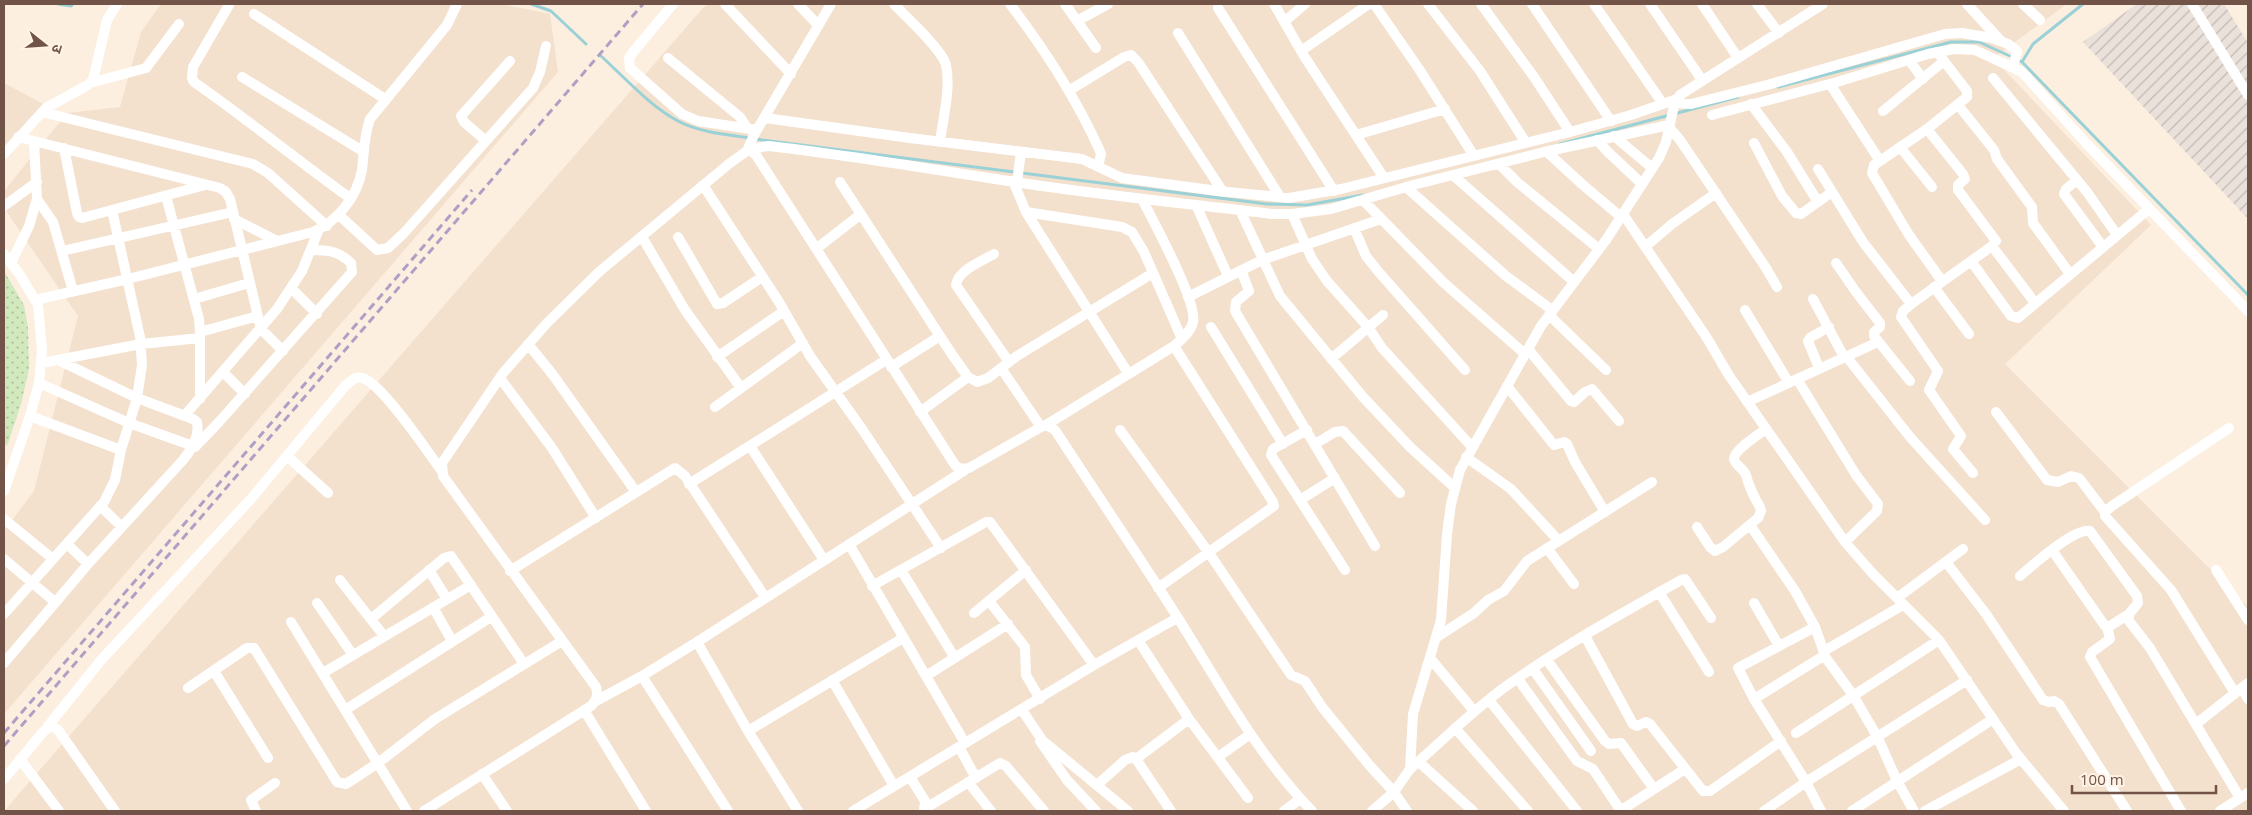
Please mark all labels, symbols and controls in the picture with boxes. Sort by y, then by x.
north arrow [20,20,70,70]
text: उ [47,42,68,56]
scale bar [2072,762,2216,794]
text: 100 m [2080,769,2124,789]

